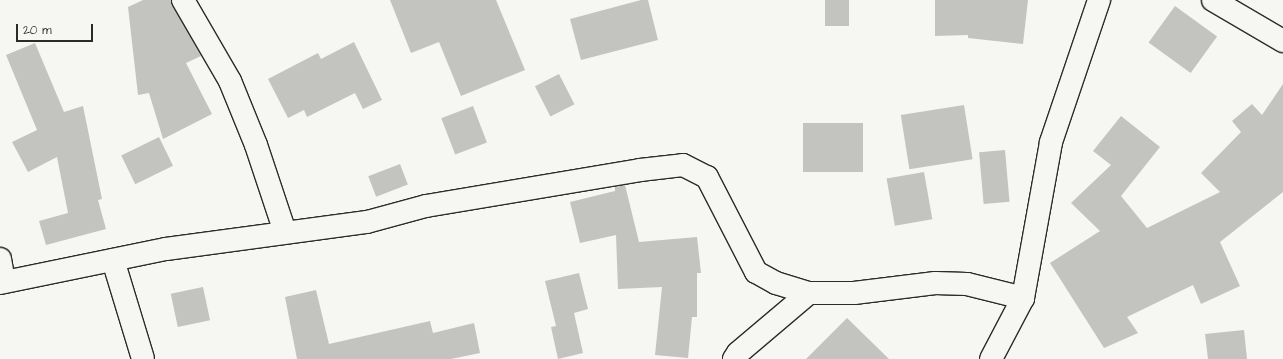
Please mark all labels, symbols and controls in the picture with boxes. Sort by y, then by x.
scale bar [18,16,95,42]
text: 20 m [23,22,52,39]

